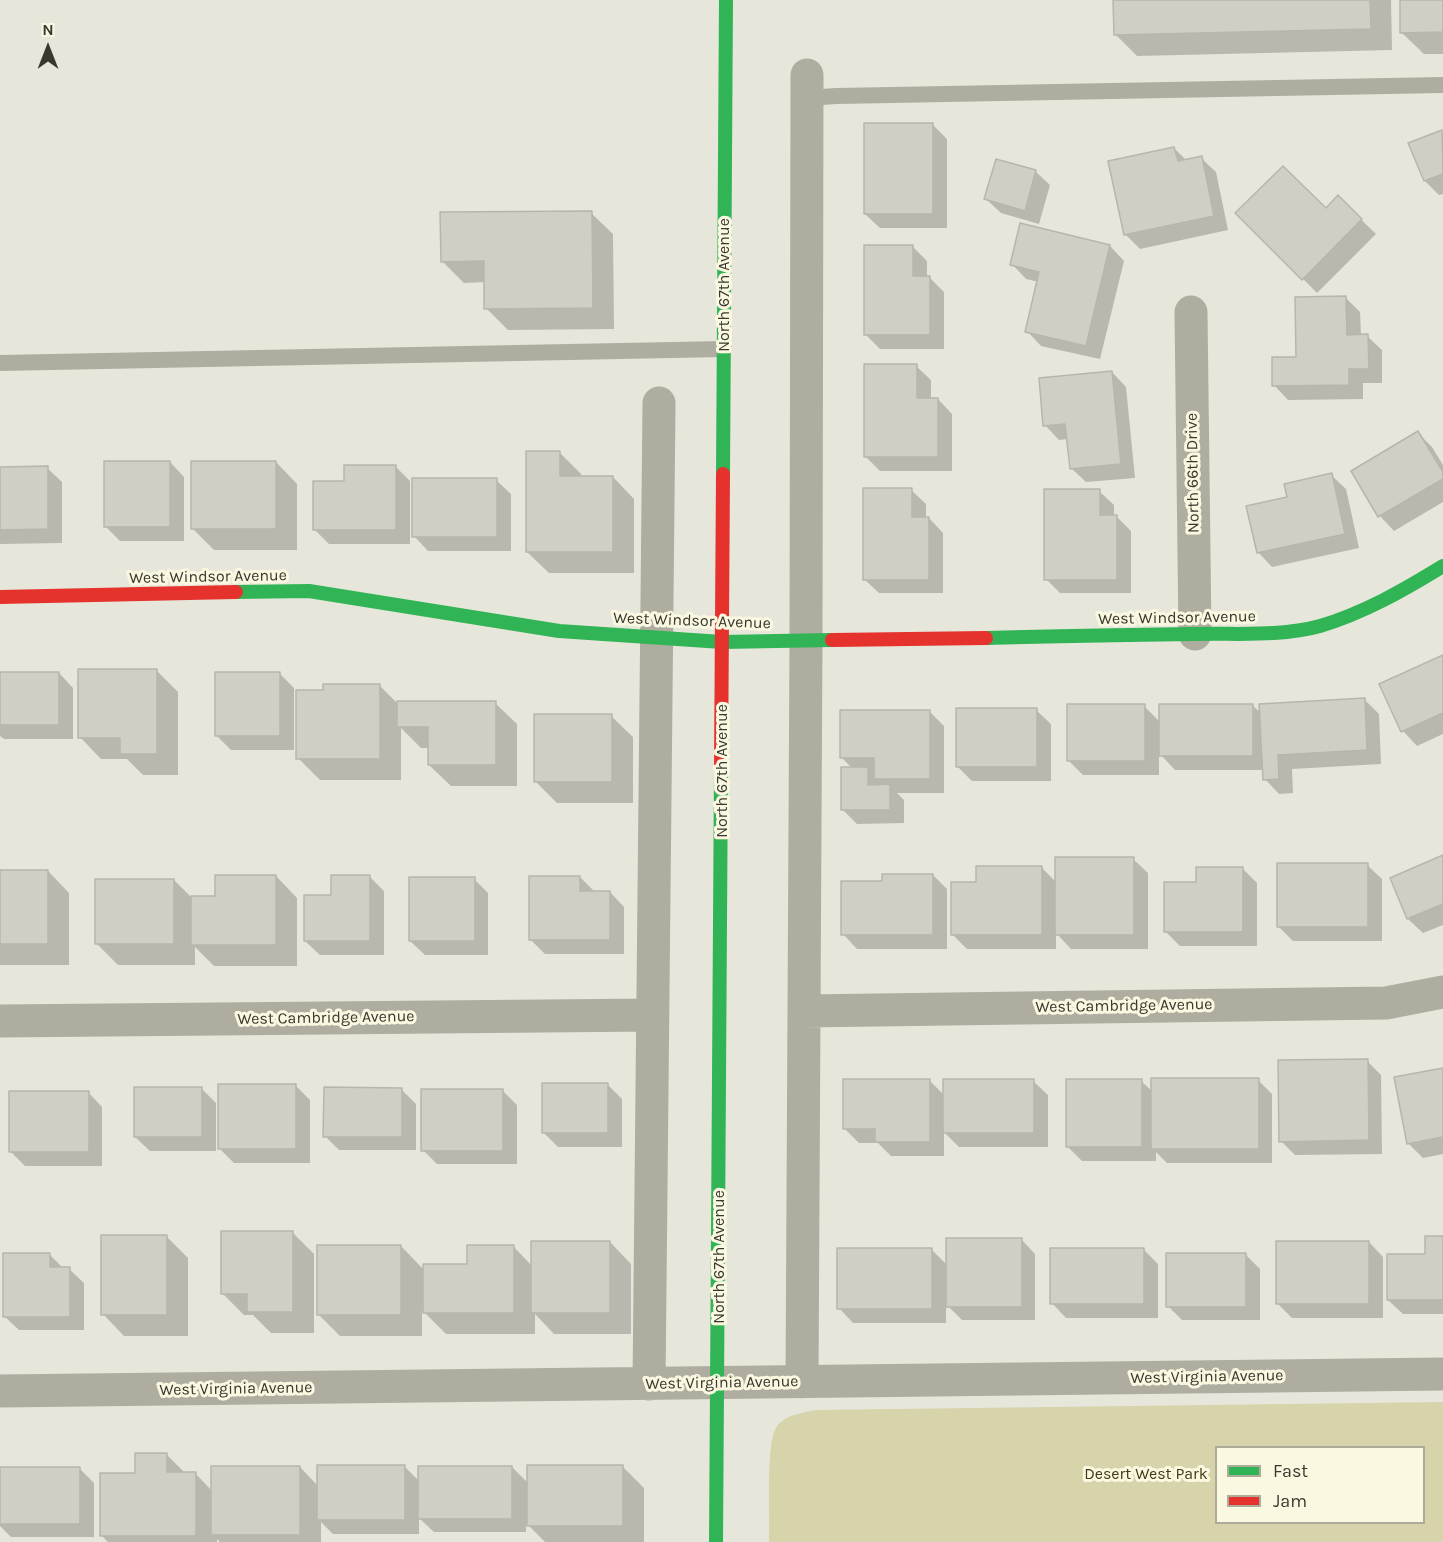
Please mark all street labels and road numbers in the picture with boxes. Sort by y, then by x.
street label: North 67th Avenue [714,218,734,352]
street label: North 66th Drive [1182,413,1204,533]
street label: West Windsor Avenue [129,566,287,588]
street label: West Windsor Avenue [1098,607,1256,629]
street label: West Windsor Avenue [613,609,771,633]
street label: North 67th Avenue [712,704,732,838]
street label: West Cambridge Avenue [1035,995,1213,1017]
street label: West Cambridge Avenue [237,1007,415,1029]
street label: North 67th Avenue [709,1190,729,1324]
street label: West Virginia Avenue [1130,1366,1284,1388]
street label: West Virginia Avenue [645,1372,799,1394]
street label: West Virginia Avenue [159,1378,313,1400]

